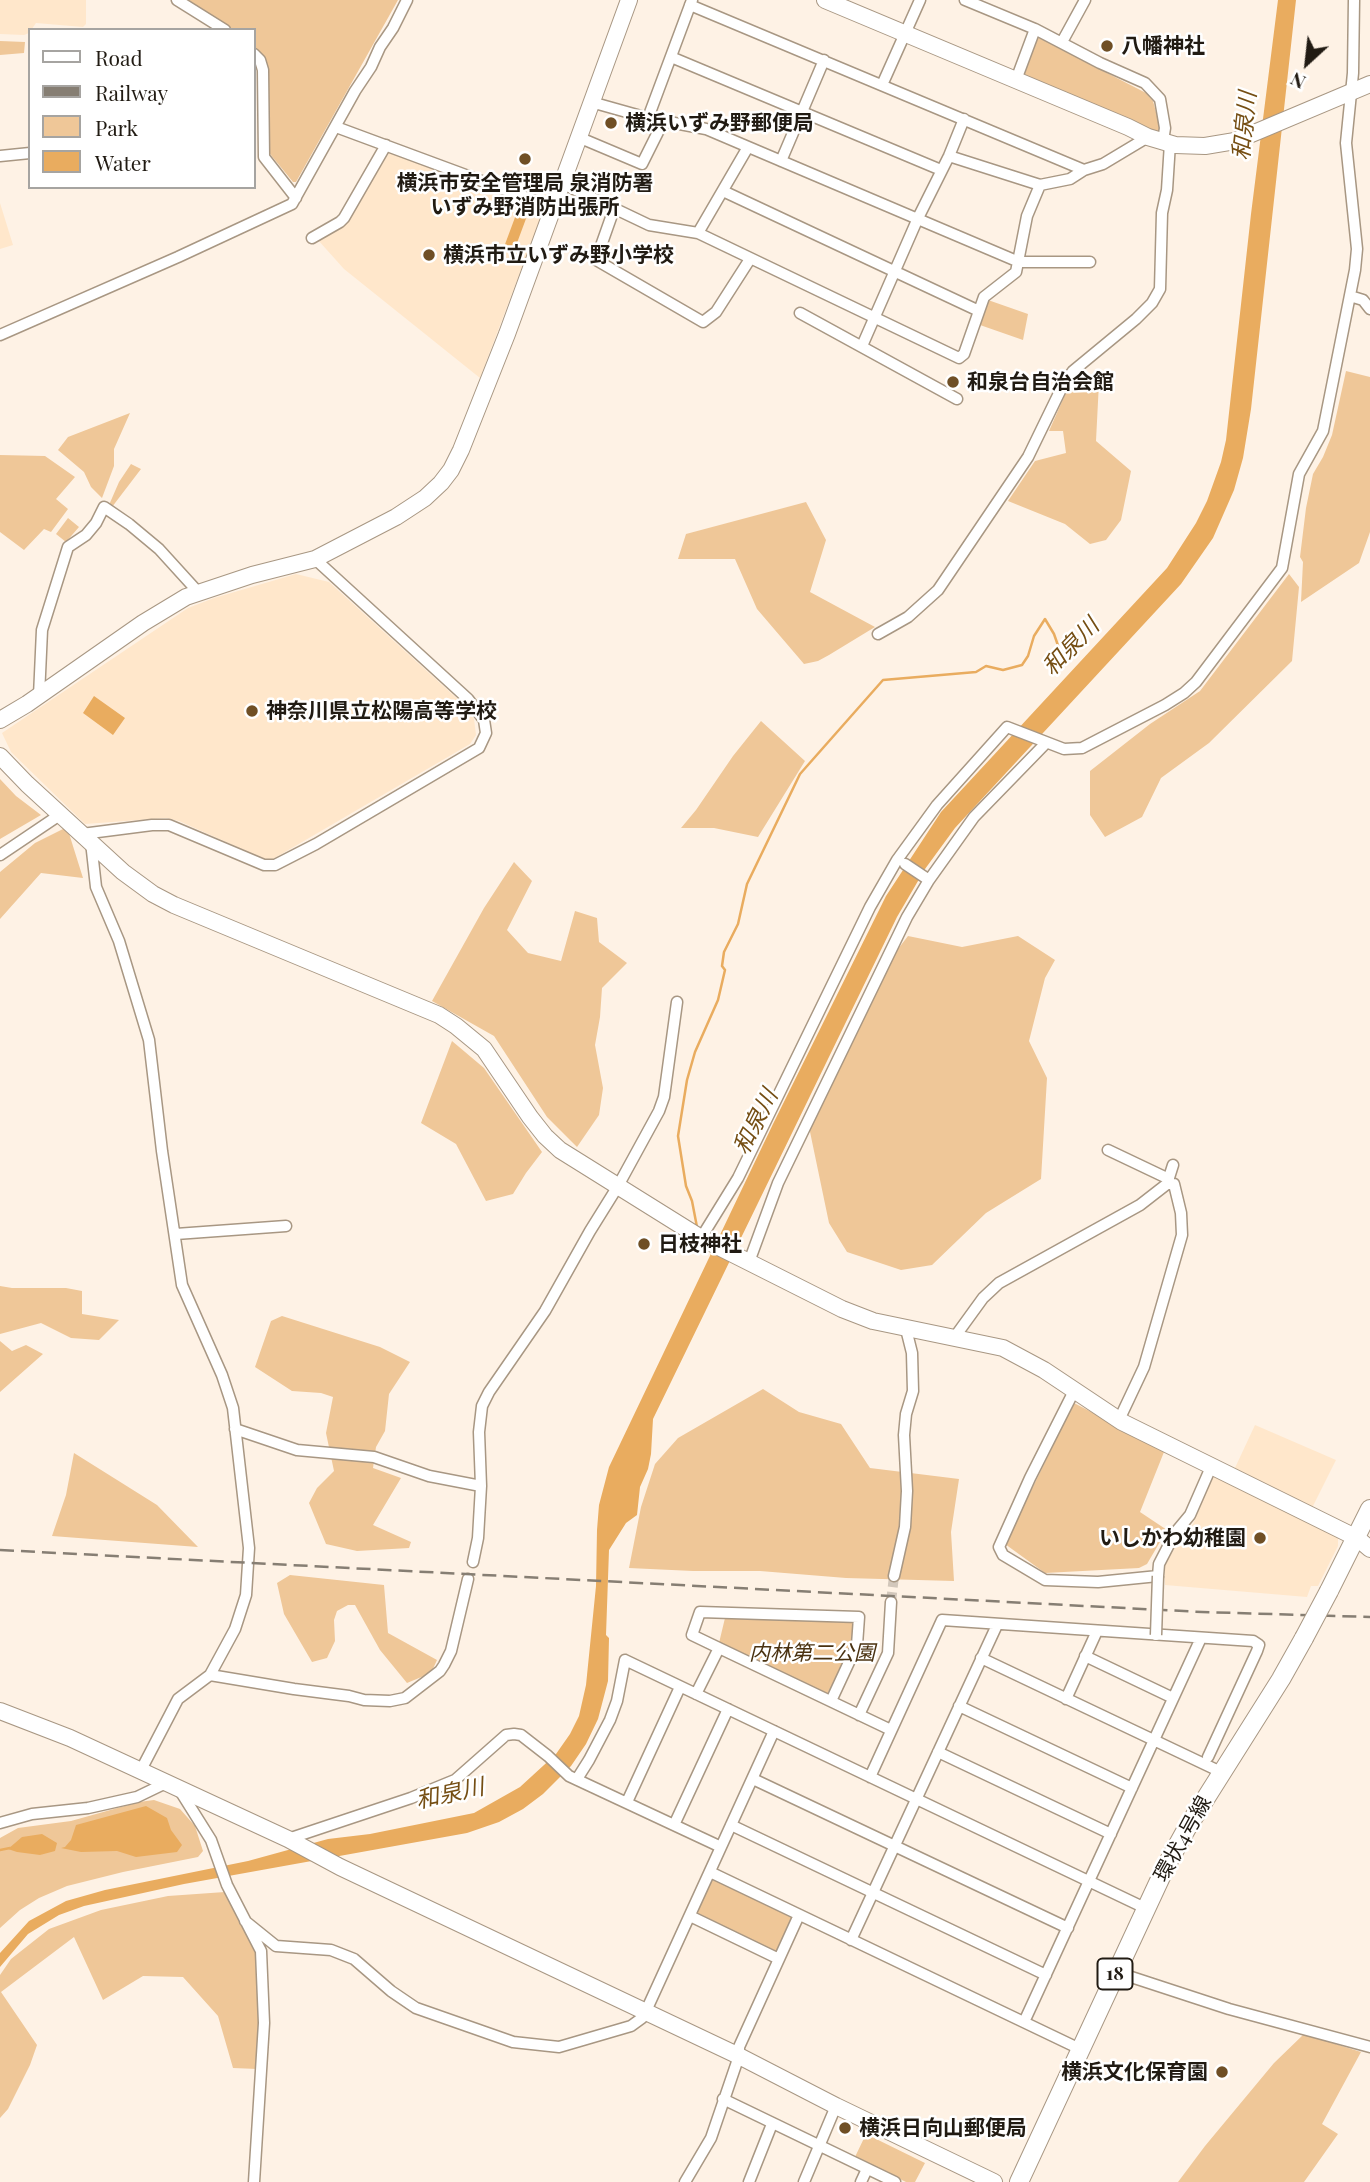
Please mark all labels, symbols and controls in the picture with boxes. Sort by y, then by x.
legend [28,28,256,189]
north arrow [1272,28,1342,98]
place label: 八幡神社 [1121,33,1205,59]
marker: 八幡神社 [1099,38,1115,54]
text: Road [95,43,143,71]
text: N [1285,67,1309,96]
text: Railway [95,78,168,106]
water label: 和泉川 [1228,90,1262,162]
place label: 横浜いずみ野郵便局 [625,110,814,136]
text: Park [95,113,138,141]
marker: 横浜いずみ野郵便局 [603,115,619,131]
text: Water [95,148,151,176]
marker: 横浜市安全管理局 泉消防署 いずみ野消防出張所 [517,151,533,167]
place label: 横浜市安全管理局 泉消防署 いずみ野消防出張所 [397,170,653,220]
place label: 横浜市立いずみ野小学校 [443,242,674,268]
marker: 横浜市立いずみ野小学校 [421,247,437,263]
place label: 和泉台自治会館 [967,369,1114,395]
marker: 和泉台自治会館 [945,374,961,390]
water label: 和泉川 [1037,613,1105,681]
place label: 神奈川県立松陽高等学校 [266,698,497,724]
marker: 神奈川県立松陽高等学校 [244,703,260,719]
water label: 和泉川 [728,1085,784,1159]
place label: 日枝神社 [658,1231,742,1257]
marker: 日枝神社 [636,1236,652,1252]
place label: いしかわ幼稚園 [1099,1525,1246,1551]
marker: いしかわ幼稚園 [1252,1530,1268,1546]
park label: 内林第二公園 [749,1640,875,1666]
water label: 和泉川 [413,1773,487,1815]
street label: 環状4号線 [1149,1792,1217,1886]
road number: 18 [1098,1958,1132,1990]
place label: 横浜文化保育園 [1061,2059,1208,2085]
marker: 横浜文化保育園 [1214,2064,1230,2080]
place label: 横浜日向山郵便局 [859,2115,1027,2141]
marker: 横浜日向山郵便局 [837,2120,853,2136]

